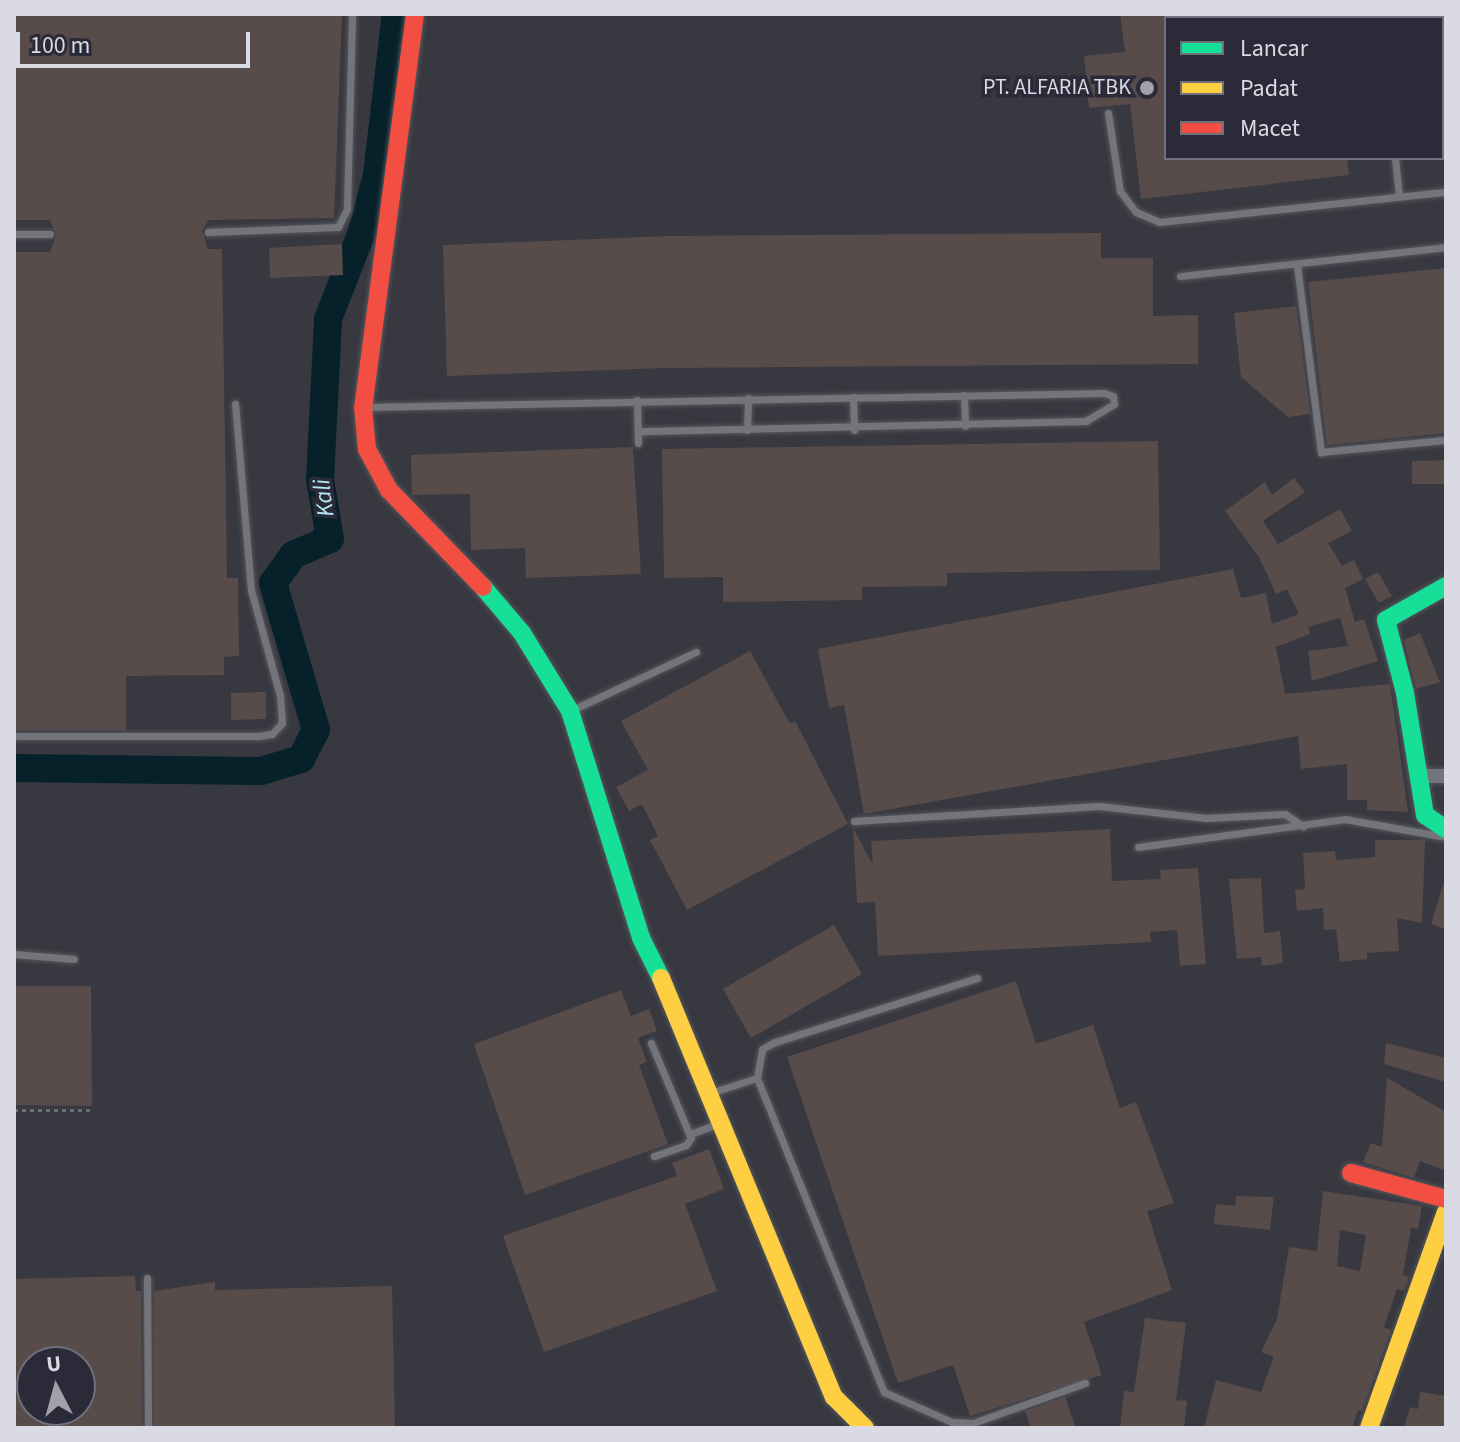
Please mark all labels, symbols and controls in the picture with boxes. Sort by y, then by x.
scale bar [20,16,254,66]
legend [1164,16,1444,160]
text: 100 m [30,28,90,63]
text: Lancar [1240,31,1308,66]
text: Padat [1240,71,1298,106]
place label: PT. ALFARIA TBK [983,75,1131,101]
marker: PT. ALFARIA TBK [1138,79,1156,97]
text: Macet [1240,111,1300,146]
water label: Kali [307,478,341,518]
north arrow [16,1346,96,1426]
text: U [45,1347,63,1381]

